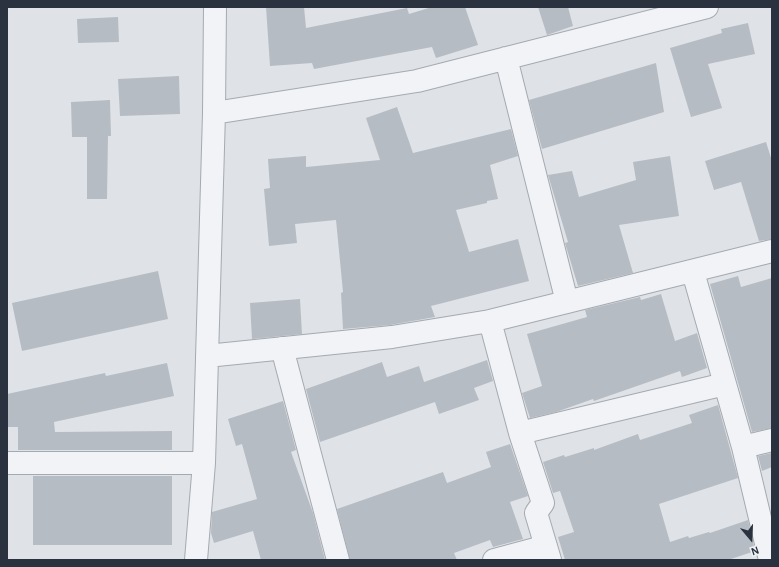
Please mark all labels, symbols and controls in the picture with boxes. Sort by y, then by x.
north arrow [731,519,771,559]
text: N [750,544,760,557]

